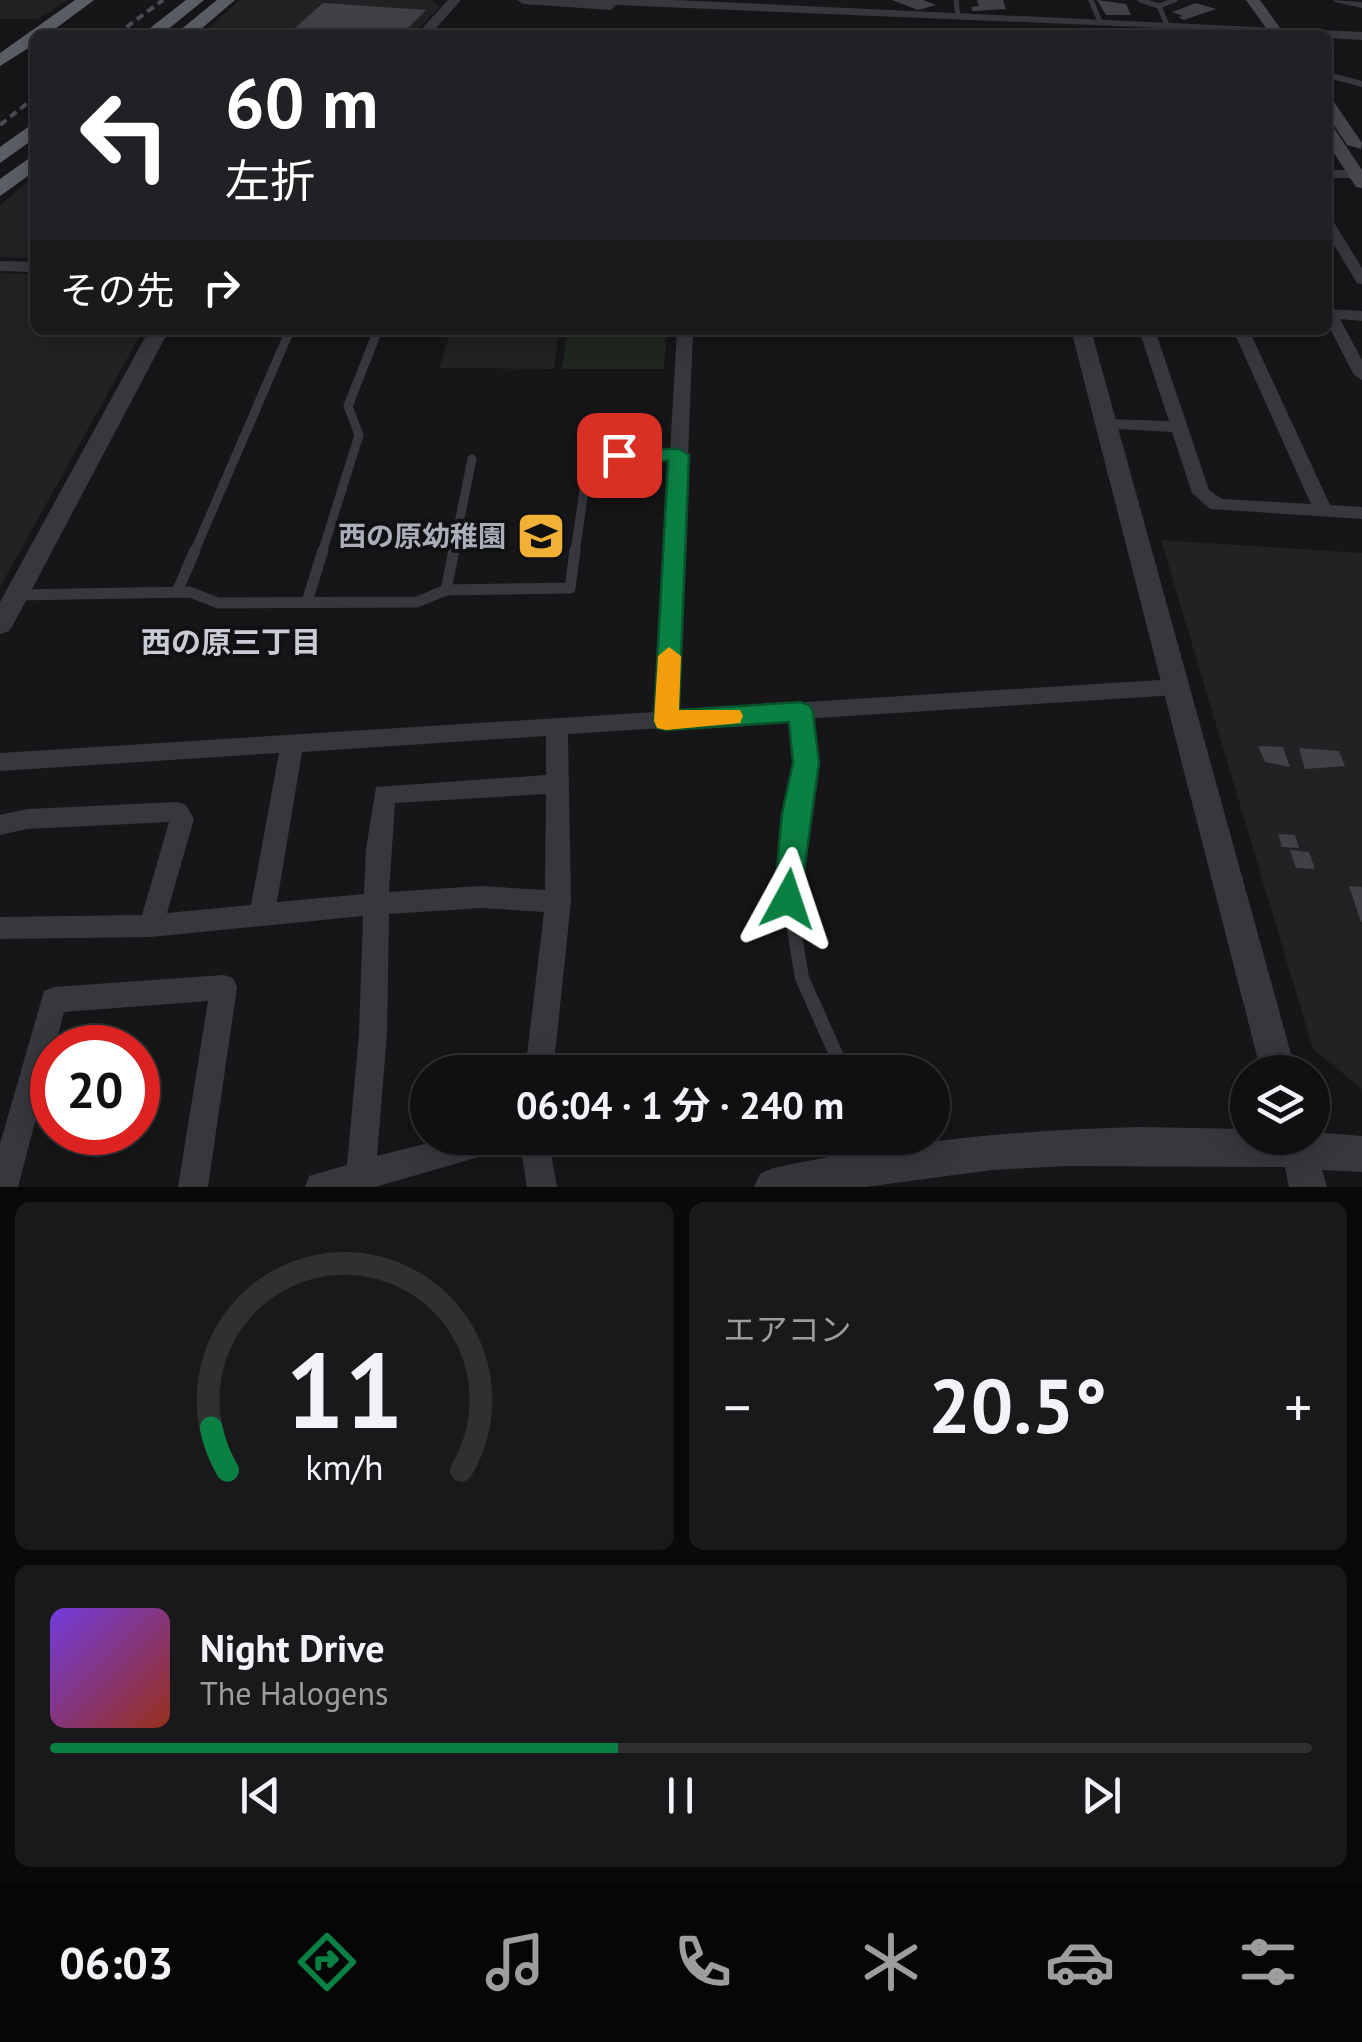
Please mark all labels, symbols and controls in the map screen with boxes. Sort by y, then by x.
text: 60 m [225,57,378,147]
icon: left [60,70,190,200]
text: 左折 [225,151,315,209]
icon: right [194,260,249,315]
text: その先 [60,265,174,314]
pin [577,413,662,498]
icon: arrive [592,428,647,483]
school or university icon: 西の原幼稚園 [515,510,567,562]
place label: 西の原幼稚園 [338,517,506,554]
district label: 西の原三丁目 [141,622,321,661]
position arrow [736,847,840,951]
speed limit sign: 20 [30,1025,160,1155]
map controls [1230,1055,1330,1155]
button: layers [1230,1055,1330,1155]
text: 06:04 · 1 分 · 240 m [516,1080,844,1129]
text: エアコン [724,1308,852,1350]
text: 11 [285,1322,403,1457]
text: 20.5° [928,1357,1107,1454]
text: − [724,1371,751,1442]
text: + [1284,1371,1312,1442]
text: km/h [305,1444,383,1490]
text: Night Drive [200,1623,384,1672]
text: The Halogens [200,1672,388,1714]
icon: previous [233,1768,288,1823]
icon: pause [653,1768,708,1823]
icon: next [1074,1768,1129,1823]
icon: directions [292,1927,362,1997]
icon: music [480,1927,550,1997]
icon: phone [668,1927,738,1997]
icon: climate [856,1927,926,1997]
icon: car [1045,1927,1115,1997]
icon: filters [1233,1927,1303,1997]
text: 06:03 [59,1933,173,1991]

